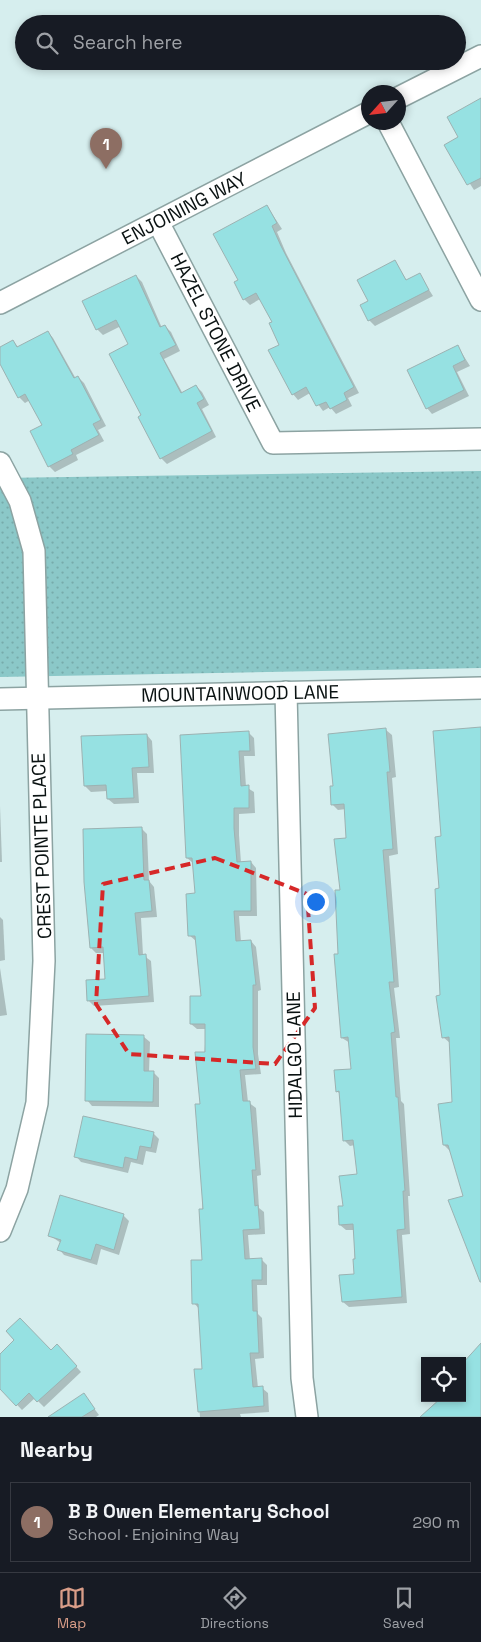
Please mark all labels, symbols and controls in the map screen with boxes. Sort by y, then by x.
search box [15,15,466,70]
icon: search [33,29,61,57]
text: Search here [73,30,183,55]
north arrow [361,85,406,130]
pin: 1 [90,128,122,169]
street label: ENJOINING WAY [117,166,251,251]
street label: HAZEL STONE DRIVE [165,249,266,416]
street label: MOUNTAINWOOD LANE [141,679,339,708]
street label: CREST POINTE PLACE [26,753,57,939]
your location [303,889,329,915]
street label: HIDALGO LANE [281,991,308,1119]
map controls [421,1357,466,1402]
button: locate [421,1357,466,1402]
text: Nearby [20,1436,93,1463]
text: B B Owen Elementary School [68,1499,330,1524]
text: 1 [33,1512,41,1533]
text: 290 m [412,1512,460,1533]
text: School · Enjoining Way [68,1524,239,1545]
tab: Map [57,1584,86,1632]
tab: Directions [200,1584,269,1632]
tab: Saved [383,1584,424,1632]

